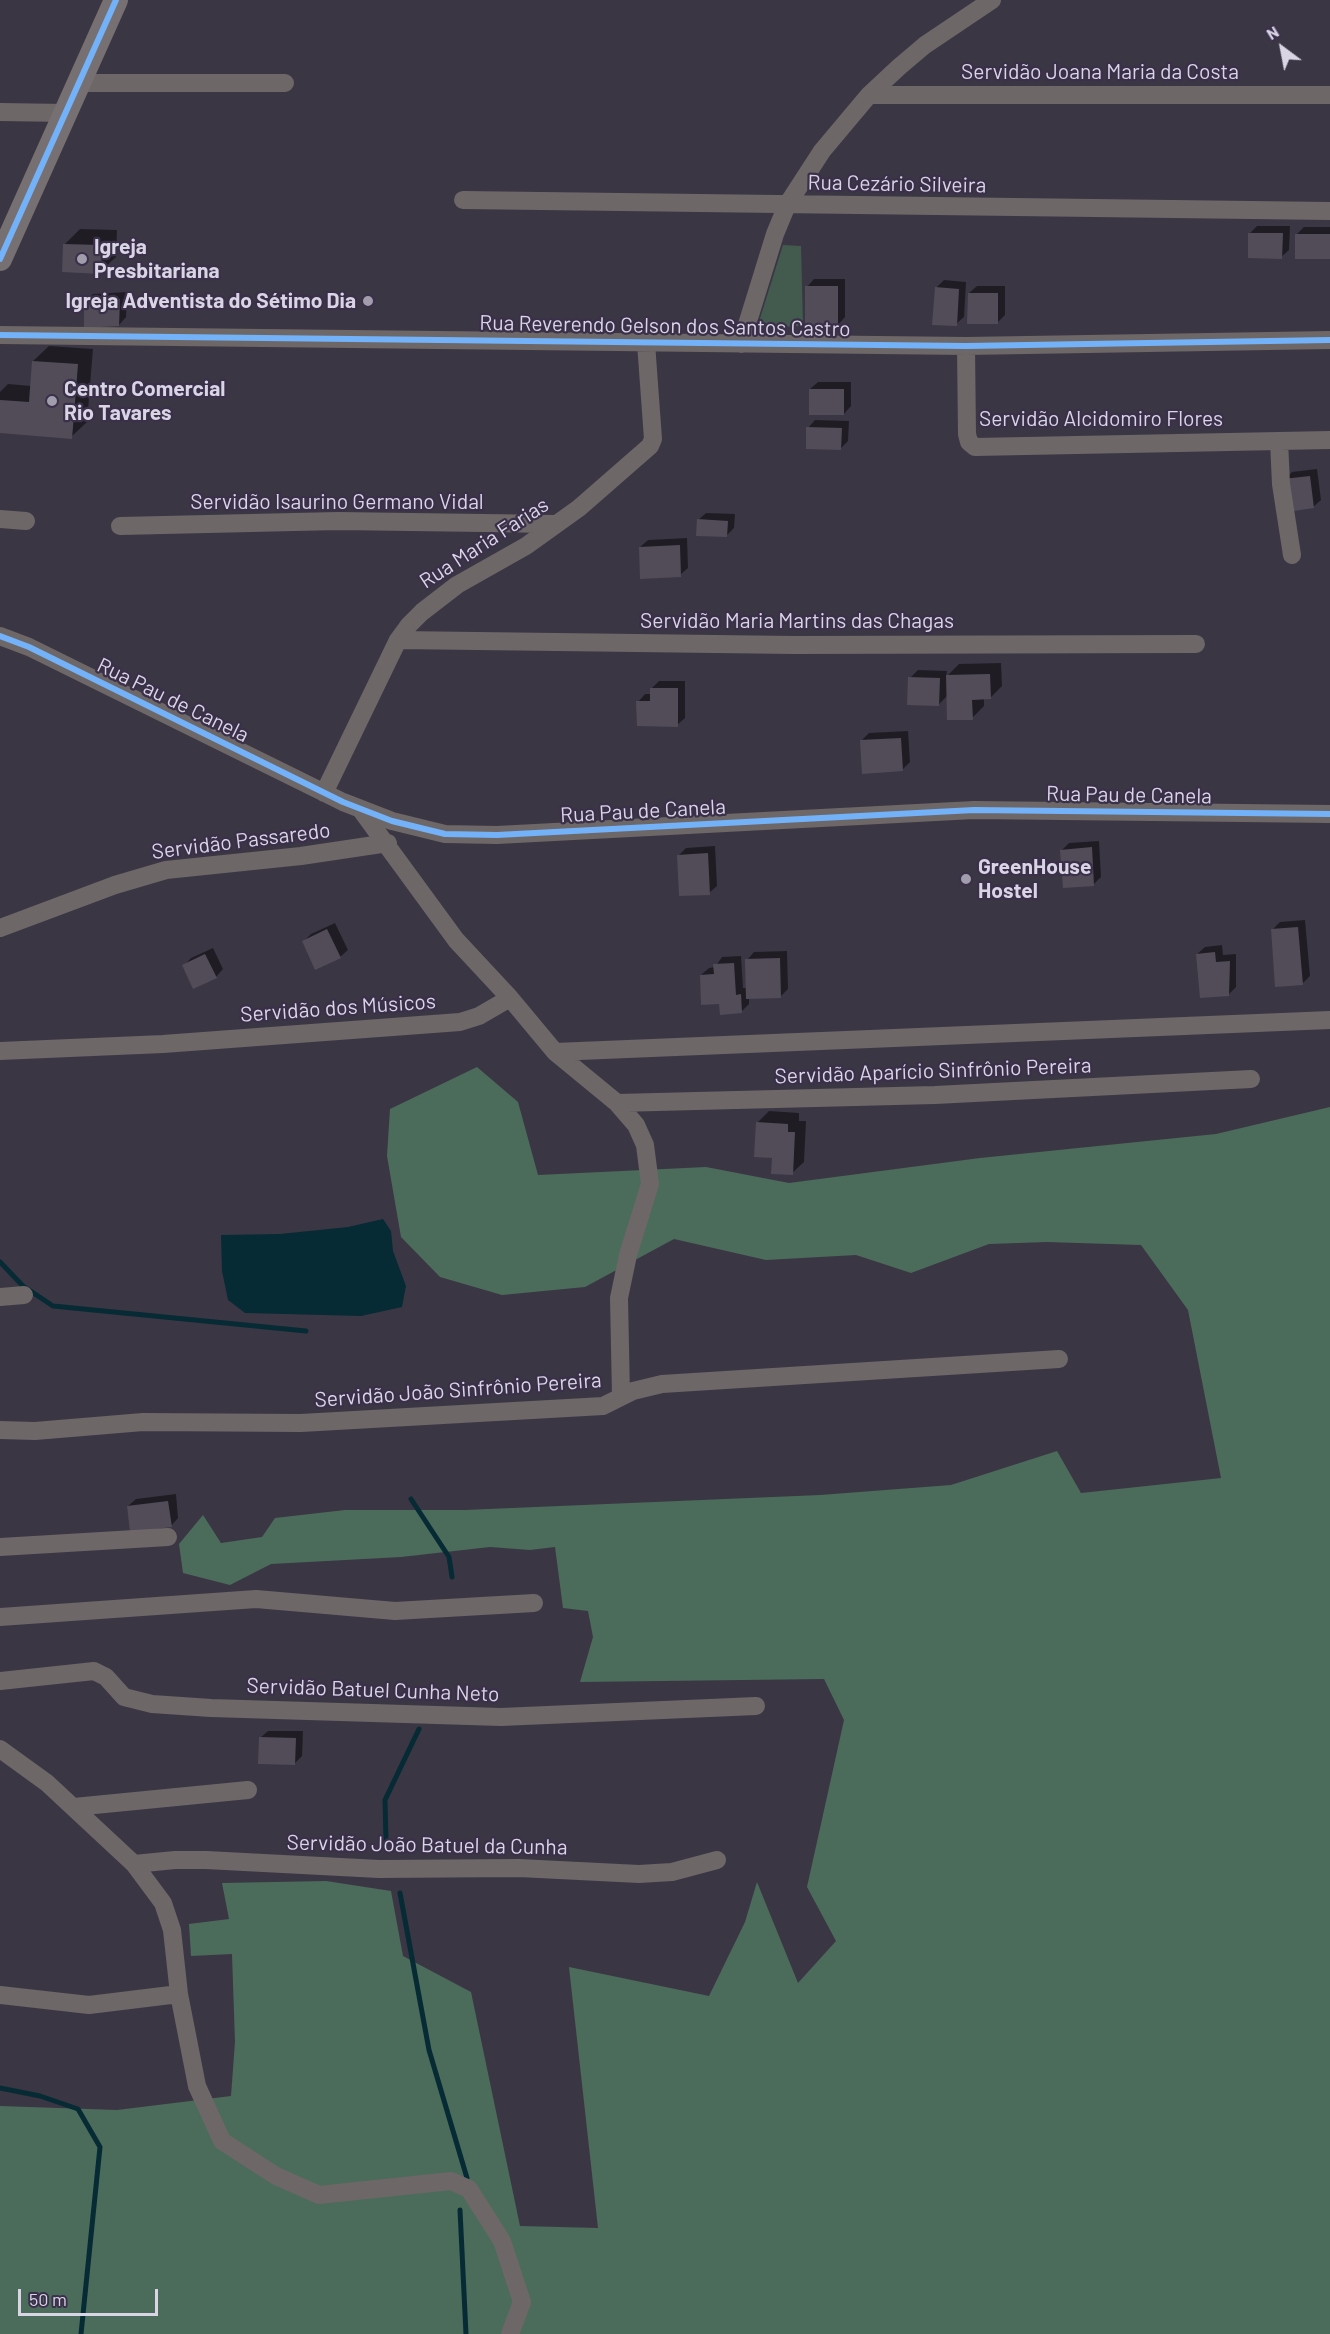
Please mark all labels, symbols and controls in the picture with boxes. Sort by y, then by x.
north arrow [1252,18,1312,78]
text: N [1263,21,1282,43]
street label: Servidão Joana Maria da Costa [961,59,1239,85]
street label: Rua Cezário Silveira [807,170,987,198]
place label: Igreja Presbitariana [94,234,220,284]
marker: Igreja Presbitariana [75,252,89,266]
place label: Igreja Adventista do Sétimo Dia [65,288,356,314]
marker: Igreja Adventista do Sétimo Dia [361,294,375,308]
street label: Rua Reverendo Gelson dos Santos Castro [479,310,851,342]
place label: Centro Comercial Rio Tavares [64,376,225,426]
marker: Centro Comercial Rio Tavares [45,394,59,408]
street label: Servidão Alcidomiro Flores [979,406,1223,432]
street label: Servidão Isaurino Germano Vidal [190,489,484,515]
street label: Rua Maria Farias [415,492,553,594]
street label: Servidão Maria Martins das Chagas [640,608,954,634]
street label: Rua Pau de Canela [93,652,253,748]
street label: Rua Pau de Canela [1046,781,1212,809]
street label: Rua Pau de Canela [560,794,726,828]
street label: Servidão Passaredo [150,818,332,864]
place label: GreenHouse Hostel [978,854,1091,904]
marker: GreenHouse Hostel [959,872,973,886]
street label: Servidão dos Músicos [239,989,437,1027]
street label: Servidão Aparício Sinfrônio Pereira [774,1053,1092,1089]
street label: Servidão João Sinfrônio Pereira [314,1367,602,1413]
street label: Servidão Batuel Cunha Neto [246,1673,500,1707]
street label: Servidão João Batuel da Cunha [286,1830,568,1860]
scale bar [21,2277,160,2315]
text: 50 m [29,2288,67,2310]

